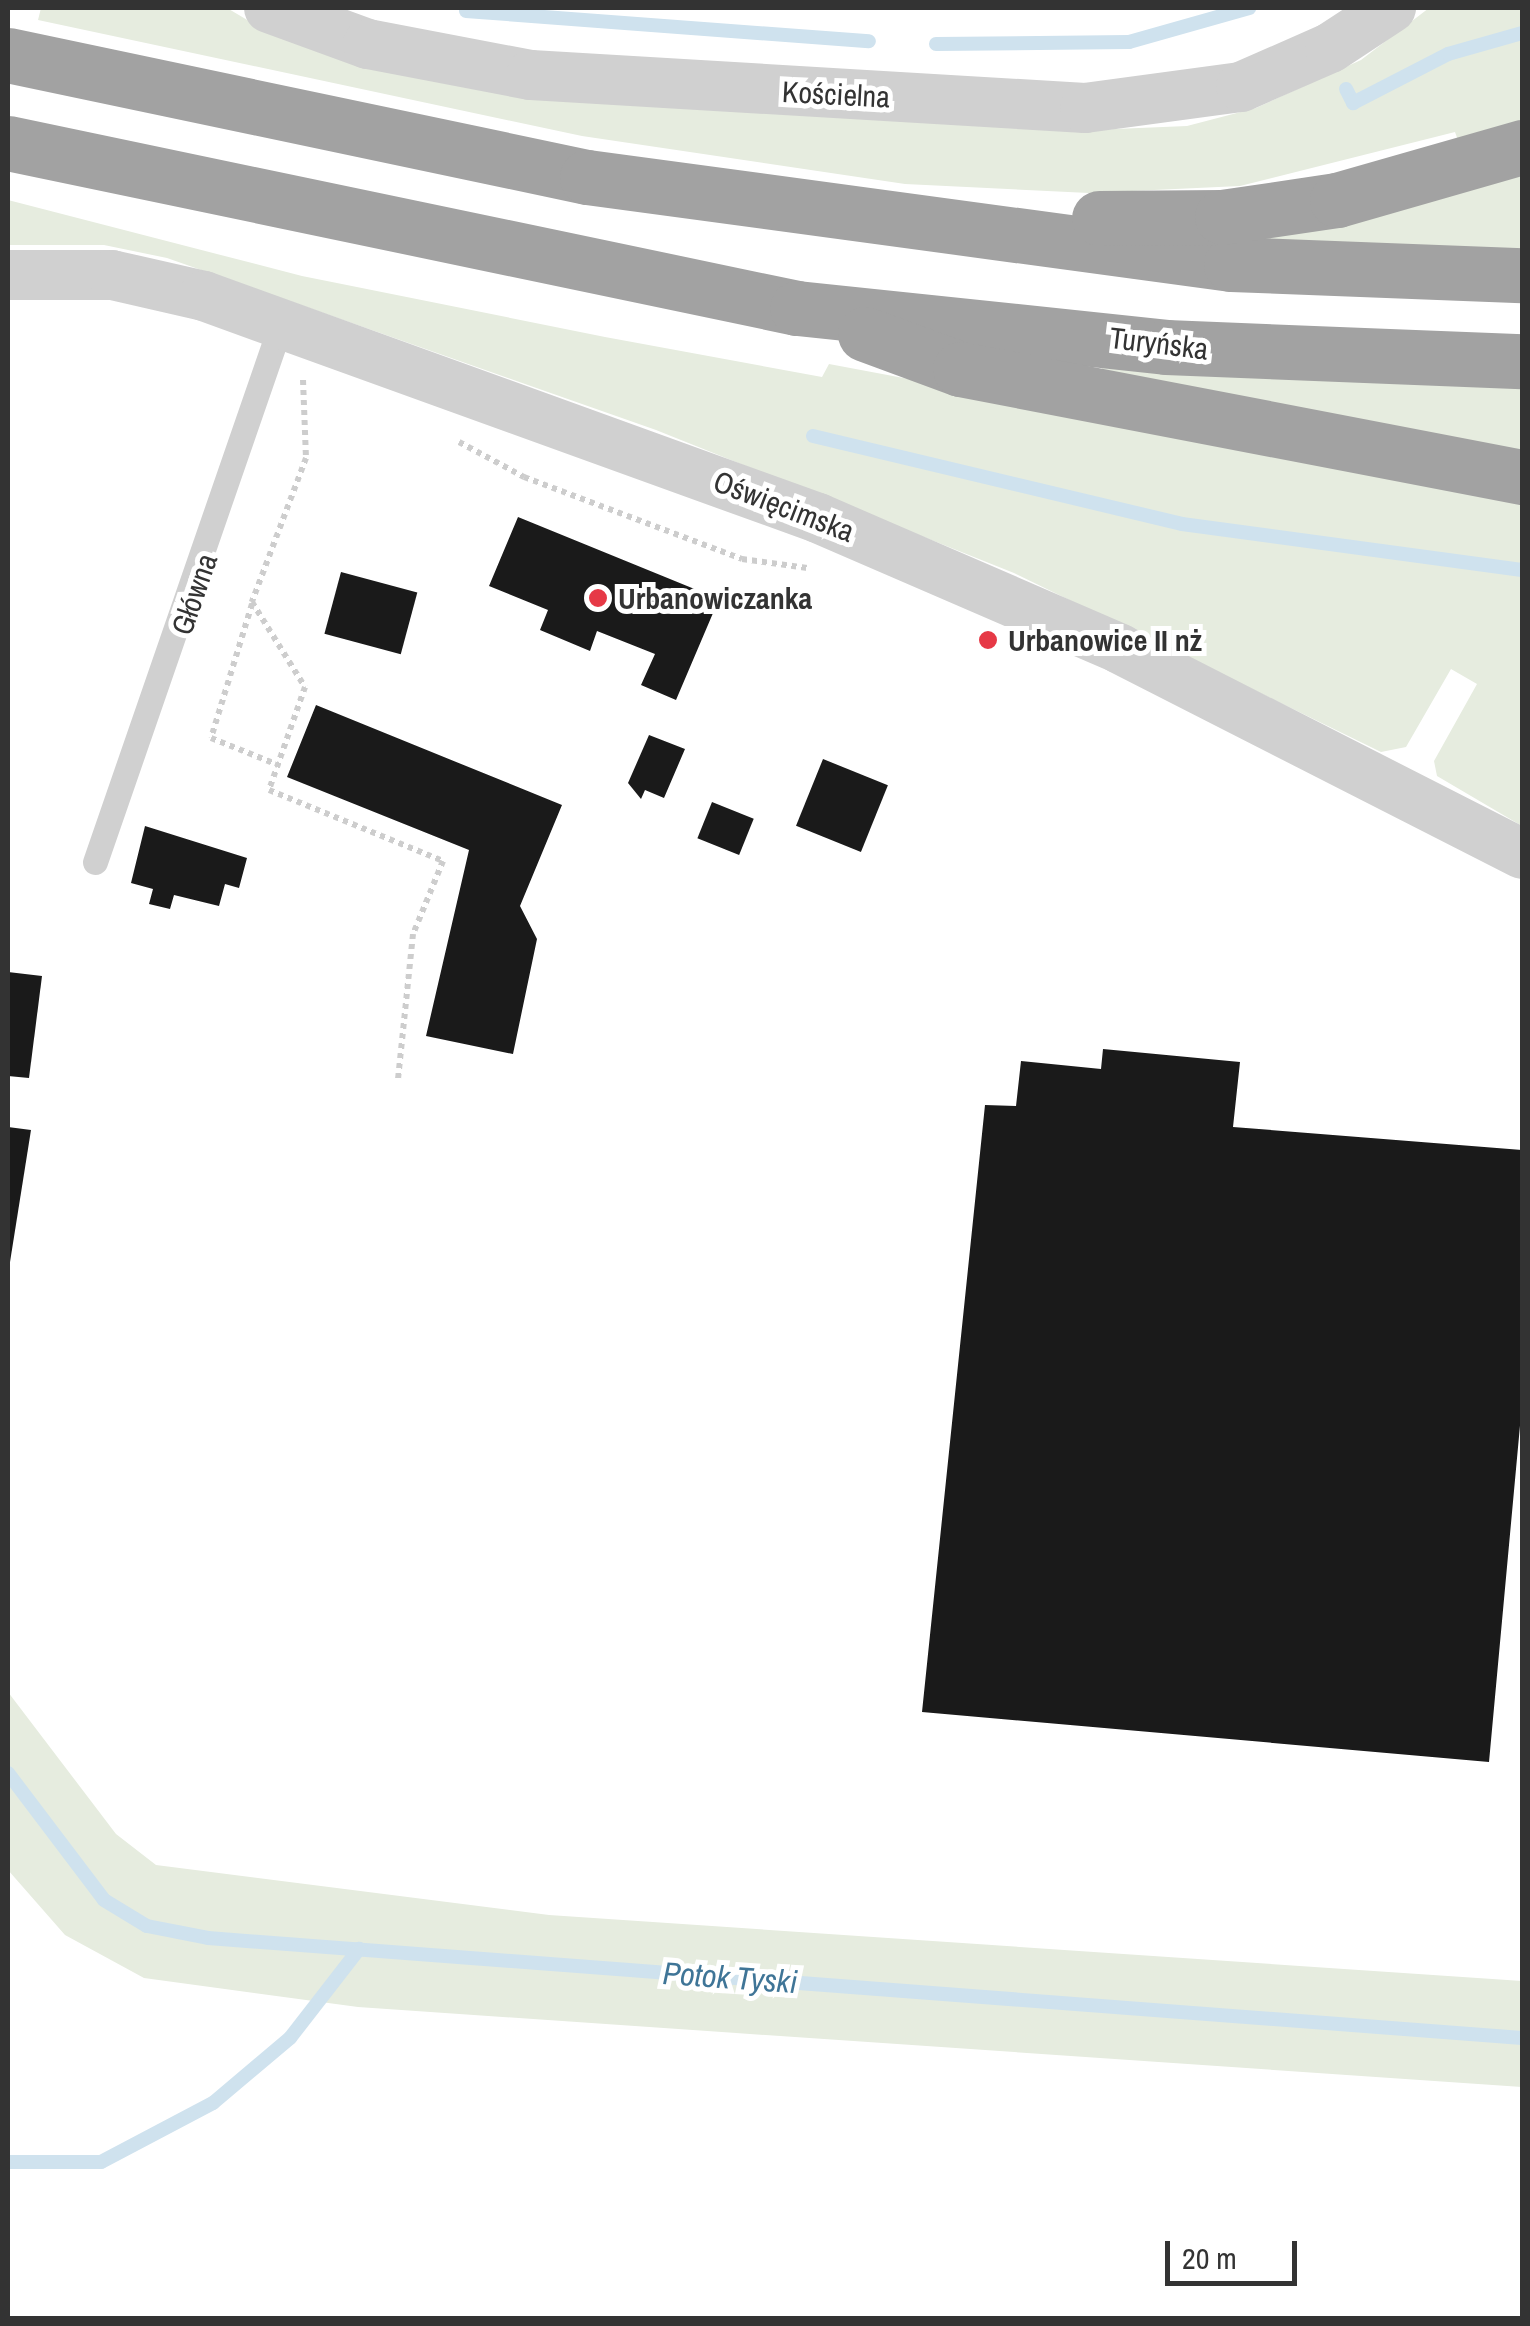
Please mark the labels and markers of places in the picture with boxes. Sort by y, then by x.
place label: Urbanowiczanka [618,580,812,616]
marker: Urbanowiczanka [587,587,609,609]
place label: Urbanowice II nż [1008,622,1202,658]
marker: Urbanowice II nż [977,629,999,651]

